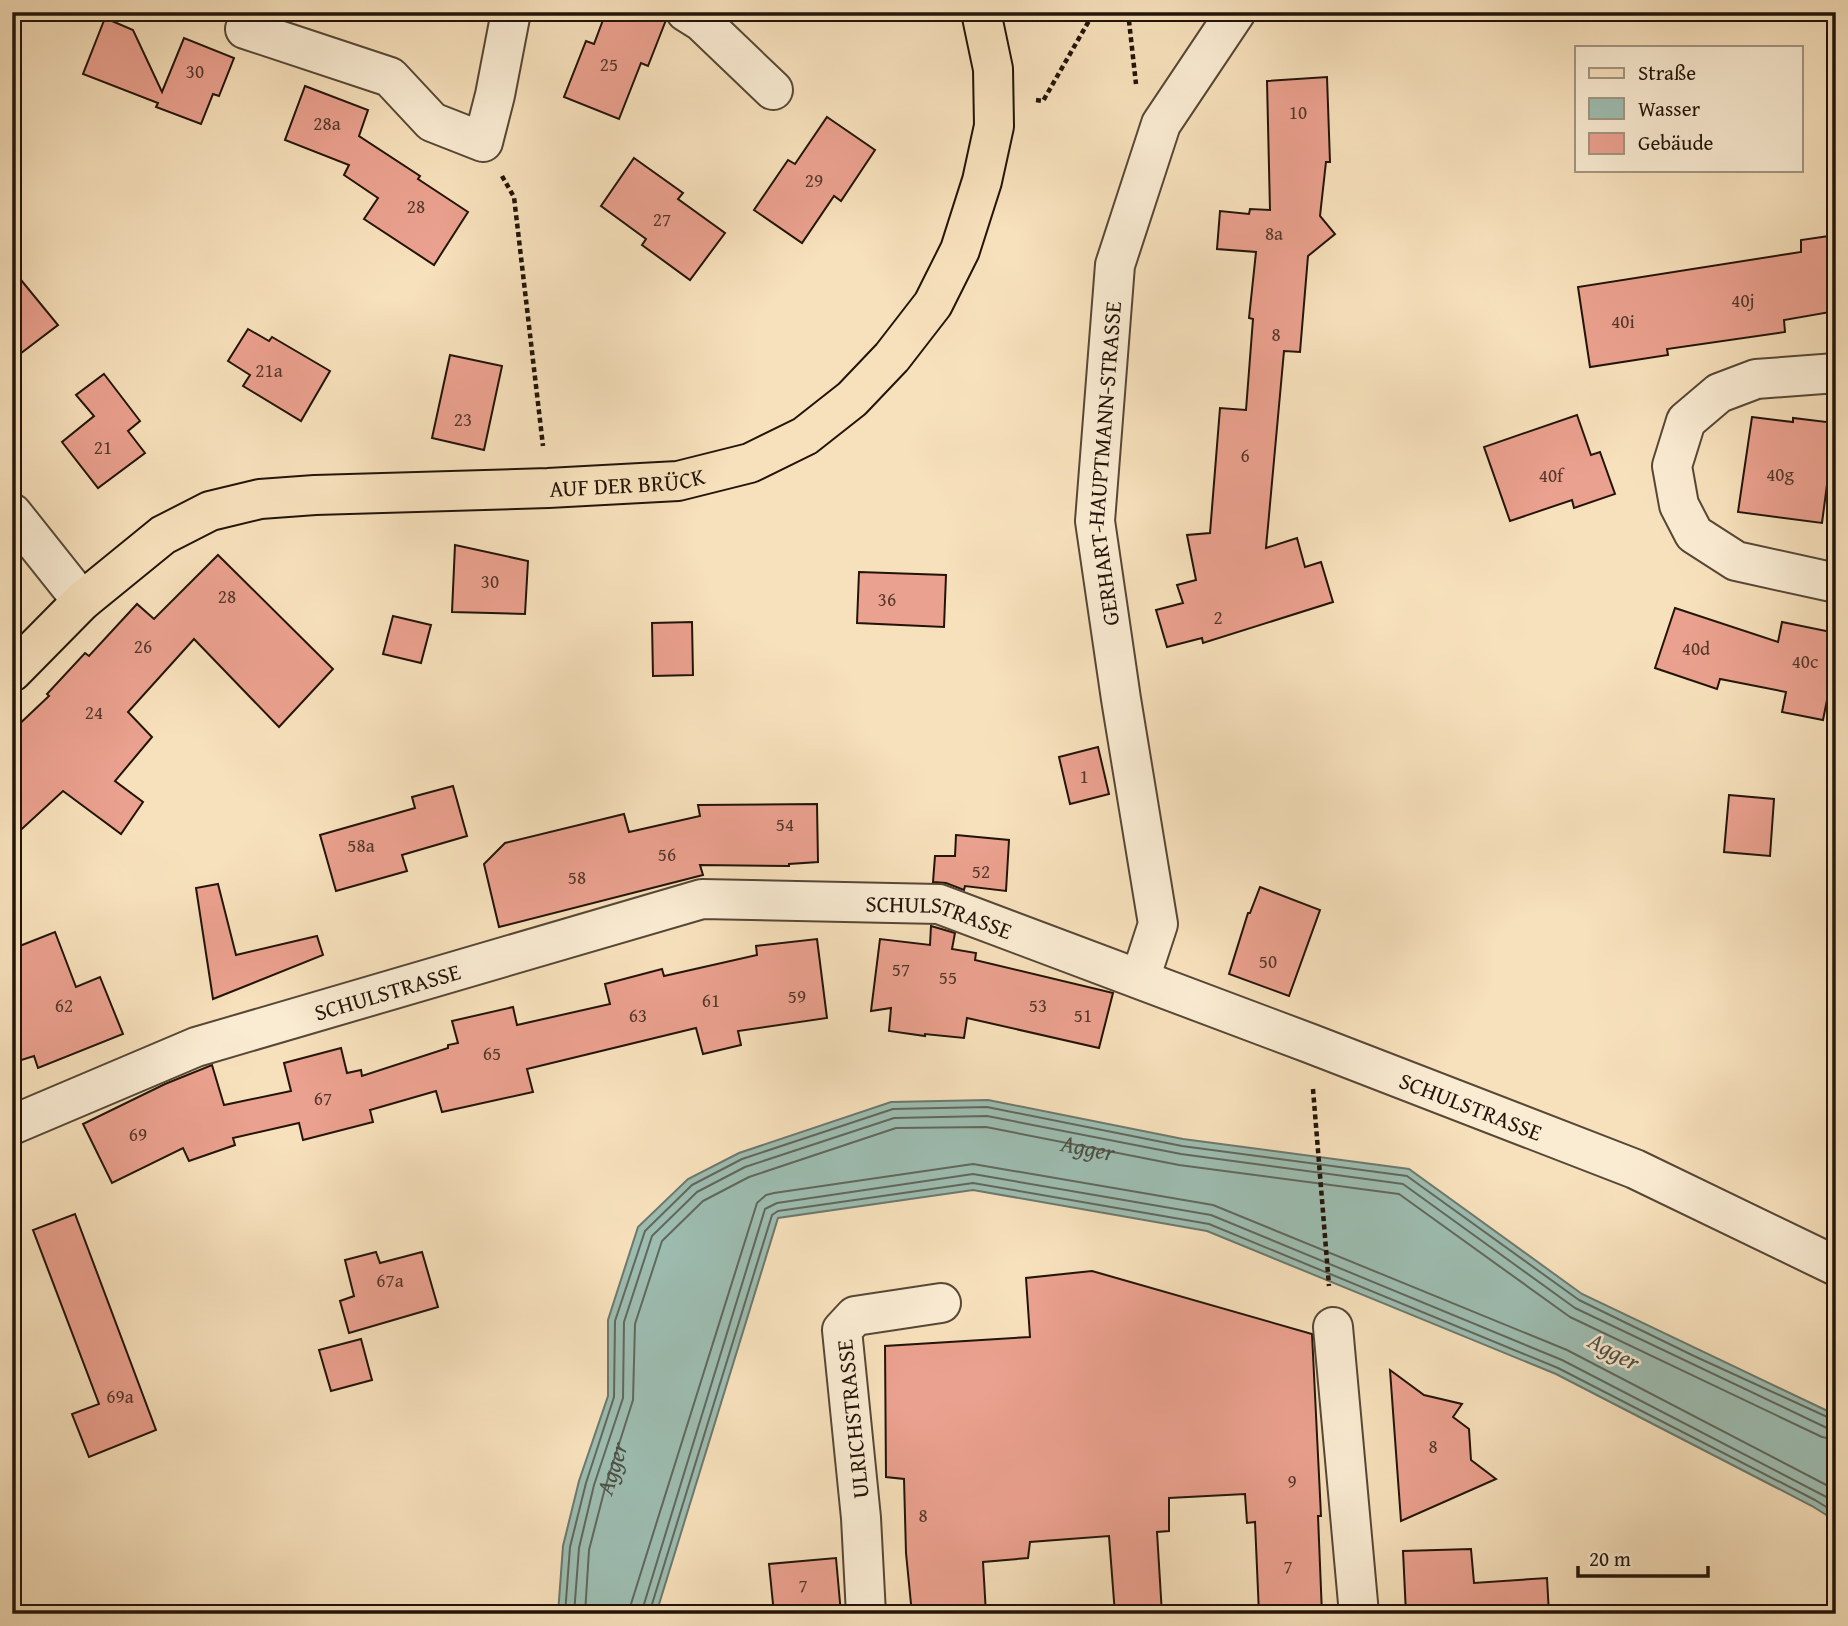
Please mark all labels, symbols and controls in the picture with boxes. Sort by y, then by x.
legend [1575,46,1802,172]
house number: 25 [600,50,618,78]
house number: 30 [186,57,204,85]
text: Straße [1638,57,1696,88]
text: Wasser [1638,93,1700,124]
house number: 10 [1289,98,1307,126]
house number: 28a [313,109,341,137]
text: Gebäude [1638,127,1714,158]
house number: 29 [805,166,823,194]
house number: 28 [407,192,425,220]
house number: 27 [653,205,671,233]
house number: 8a [1265,219,1283,247]
house number: 40j [1731,286,1755,314]
street label: GERHART-HAUPTMANN-STRASSE [1078,300,1129,628]
house number: 40i [1611,307,1635,335]
house number: 8 [1271,320,1281,348]
house number: 21a [255,356,283,384]
house number: 23 [454,405,472,433]
house number: 21 [94,433,112,461]
house number: 6 [1240,441,1250,469]
street label: AUF DER BRÜCK [548,458,709,504]
house number: 40g [1766,460,1794,488]
house number: 40f [1539,461,1565,489]
house number: 30 [481,567,499,595]
house number: 28 [218,582,236,610]
house number: 36 [878,585,896,613]
house number: 2 [1213,603,1223,631]
house number: 26 [134,632,152,660]
house number: 40d [1682,634,1711,662]
house number: 40c [1792,647,1818,675]
house number: 24 [85,698,103,726]
house number: 1 [1079,762,1089,790]
house number: 54 [776,810,794,838]
house number: 58a [347,831,375,859]
house number: 56 [658,840,676,868]
house number: 52 [972,857,990,885]
house number: 58 [568,863,586,891]
street label: SCHULSTRASSE [865,886,1017,947]
house number: 50 [1259,947,1277,975]
street label: SCHULSTRASSE [310,954,464,1028]
house number: 57 [892,955,910,983]
house number: 55 [939,963,957,991]
house number: 59 [788,982,806,1010]
house number: 61 [702,986,720,1014]
house number: 62 [55,991,73,1019]
house number: 53 [1029,991,1047,1019]
house number: 63 [629,1001,647,1029]
house number: 51 [1074,1001,1092,1029]
house number: 65 [483,1039,501,1067]
street label: SCHULSTRASSE [1395,1063,1547,1148]
house number: 67 [314,1084,332,1112]
house number: 69 [129,1120,147,1148]
water label: Agger [1057,1125,1119,1170]
house number: 67a [376,1266,404,1294]
water label: Agger [1581,1322,1647,1380]
street label: ULRICHSTRASSE [827,1338,877,1500]
house number: 69a [106,1382,134,1410]
house number: 8 [1428,1432,1438,1460]
water label: Agger [586,1436,637,1500]
house number: 9 [1287,1467,1297,1495]
house number: 8 [918,1501,928,1529]
scale bar [1578,1535,1708,1579]
text: 20 m [1589,1543,1631,1574]
house number: 7 [1283,1552,1293,1580]
house number: 7 [798,1571,808,1599]

